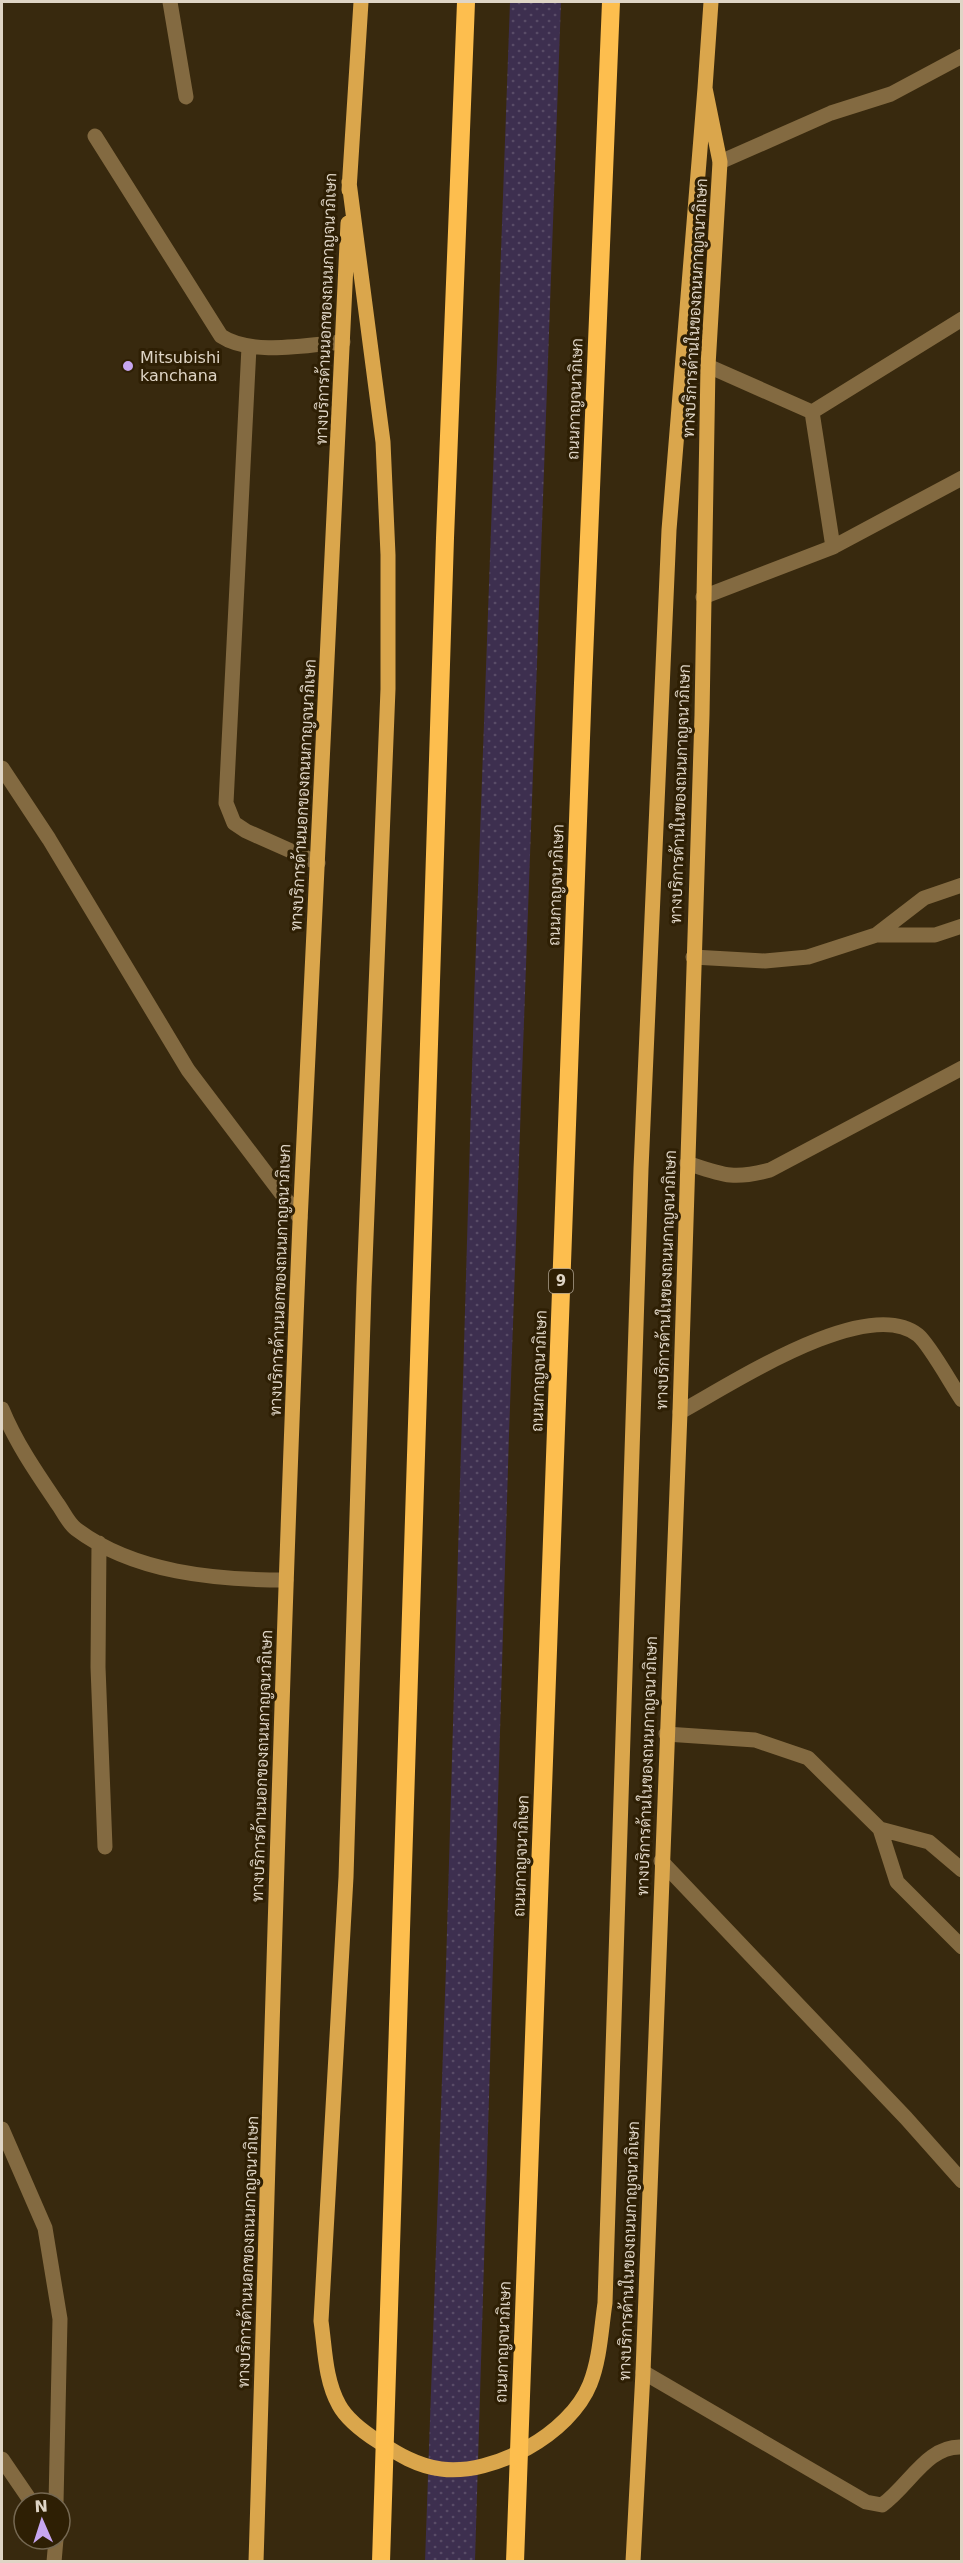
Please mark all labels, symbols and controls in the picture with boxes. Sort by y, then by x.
street label: ทางบริการด้านนอกของถนนกาญจนาภิเษก [311,173,340,445]
street label: ทางบริการด้านในของถนนกาญจนาภิเษก [677,178,711,438]
street label: ถนนกาญจนาภิเษก [563,338,587,460]
place label: Mitsubishi kanchana [140,348,221,385]
marker: Mitsubishi kanchana [121,359,135,373]
street label: ทางบริการด้านนอกของถนนกาญจนาภิเษก [285,658,320,931]
street label: ทางบริการด้านในของถนนกาญจนาภิเษก [664,664,694,924]
street label: ถนนกาญจนาภิเษก [544,824,568,946]
street label: ทางบริการด้านนอกของถนนกาญจนาภิเษก [265,1144,294,1416]
street label: ทางบริการด้านในของถนนกาญจนาภิเษก [650,1150,680,1410]
road number: 9 [549,1269,573,1293]
street label: ถนนกาญจนาภิเษก [527,1310,551,1432]
street label: ทางบริการด้านนอกของถนนกาญจนาภิเษก [247,1630,276,1902]
street label: ทางบริการด้านในของถนนกาญจนาภิเษก [631,1636,661,1896]
street label: ถนนกาญจนาภิเษก [509,1795,533,1917]
street label: ทางบริการด้านนอกของถนนกาญจนาภิเษก [233,2116,262,2388]
street label: ทางบริการด้านในของถนนกาญจนาภิเษก [613,2121,643,2381]
street label: ถนนกาญจนาภิเษก [491,2281,515,2403]
north arrow [12,2491,72,2551]
text: N [34,2497,48,2516]

